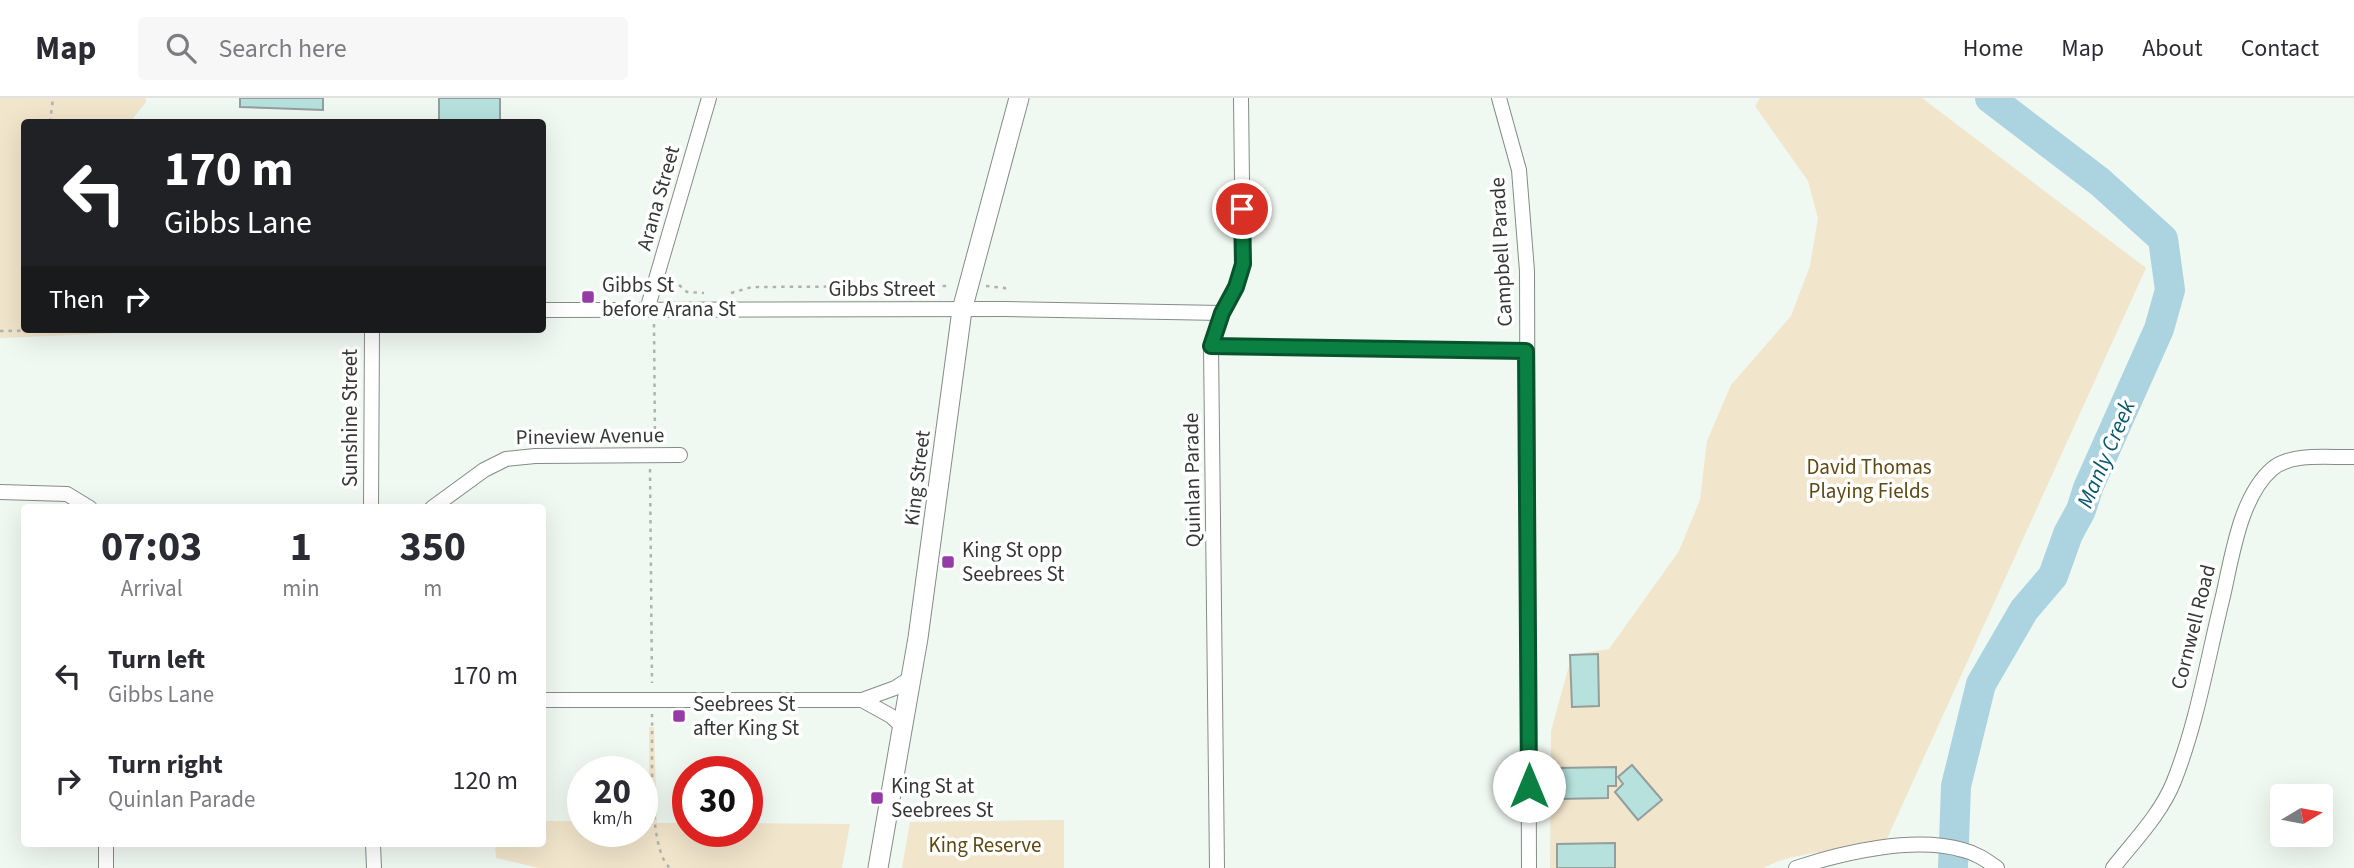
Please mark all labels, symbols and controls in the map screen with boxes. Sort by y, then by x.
search box [138,17,628,80]
text: Map [35,25,96,72]
icon: search [162,29,200,67]
text: Search here [218,30,347,67]
text: Home [1963,31,2023,66]
text: Map [2061,31,2104,66]
text: About [2142,31,2203,66]
text: Contact [2241,31,2319,66]
text: 170 m [164,135,293,205]
street label: Arana Street [629,142,687,254]
icon: left [49,147,140,238]
street label: Campbell Parade [1482,177,1520,327]
pin [1212,179,1272,239]
icon: arrive [1223,190,1261,228]
text: Gibbs Lane [164,200,312,246]
place label: Gibbs St before Arana St [602,270,736,324]
street label: Gibbs Street [829,274,935,304]
icon: right [118,280,156,318]
text: Then [49,281,104,318]
marker: Gibbs St before Arana St [580,289,596,305]
street label: Sunshine Street [335,349,365,487]
water label: Manly Creek [2068,394,2144,513]
street label: Quinlan Parade [1176,412,1208,548]
street label: Pineview Avenue [515,420,665,452]
street label: King Street [896,428,938,528]
park label: David Thomas Playing Fields [1806,452,1932,506]
text: 07:03 [101,517,202,577]
text: 1 [290,517,312,577]
text: 350 [399,517,466,577]
place label: King St opp Seebrees St [962,535,1064,589]
marker: King St opp Seebrees St [940,554,956,570]
street label: Cornwell Road [2163,561,2223,693]
text: Arrival [121,572,183,605]
text: min [282,572,320,605]
text: m [423,572,442,605]
text: Turn left [108,641,205,678]
icon: left [49,657,87,695]
text: 170 m [452,657,518,694]
text: Gibbs Lane [108,678,214,711]
place label: Seebrees St after King St [693,689,799,743]
marker: Seebrees St after King St [671,708,687,724]
text: Turn right [108,746,223,783]
position arrow [1492,749,1566,823]
speed limit sign: 30 [672,756,763,847]
icon: right [49,762,87,800]
text: 120 m [452,762,518,799]
text: 20 [594,767,631,817]
place label: King St at Seebrees St [891,771,993,825]
text: Quinlan Parade [108,783,256,816]
north arrow [2270,784,2333,847]
map controls [2270,784,2333,847]
marker: King St at Seebrees St [869,790,885,806]
text: km/h [593,806,632,831]
park label: King Reserve [929,830,1041,860]

